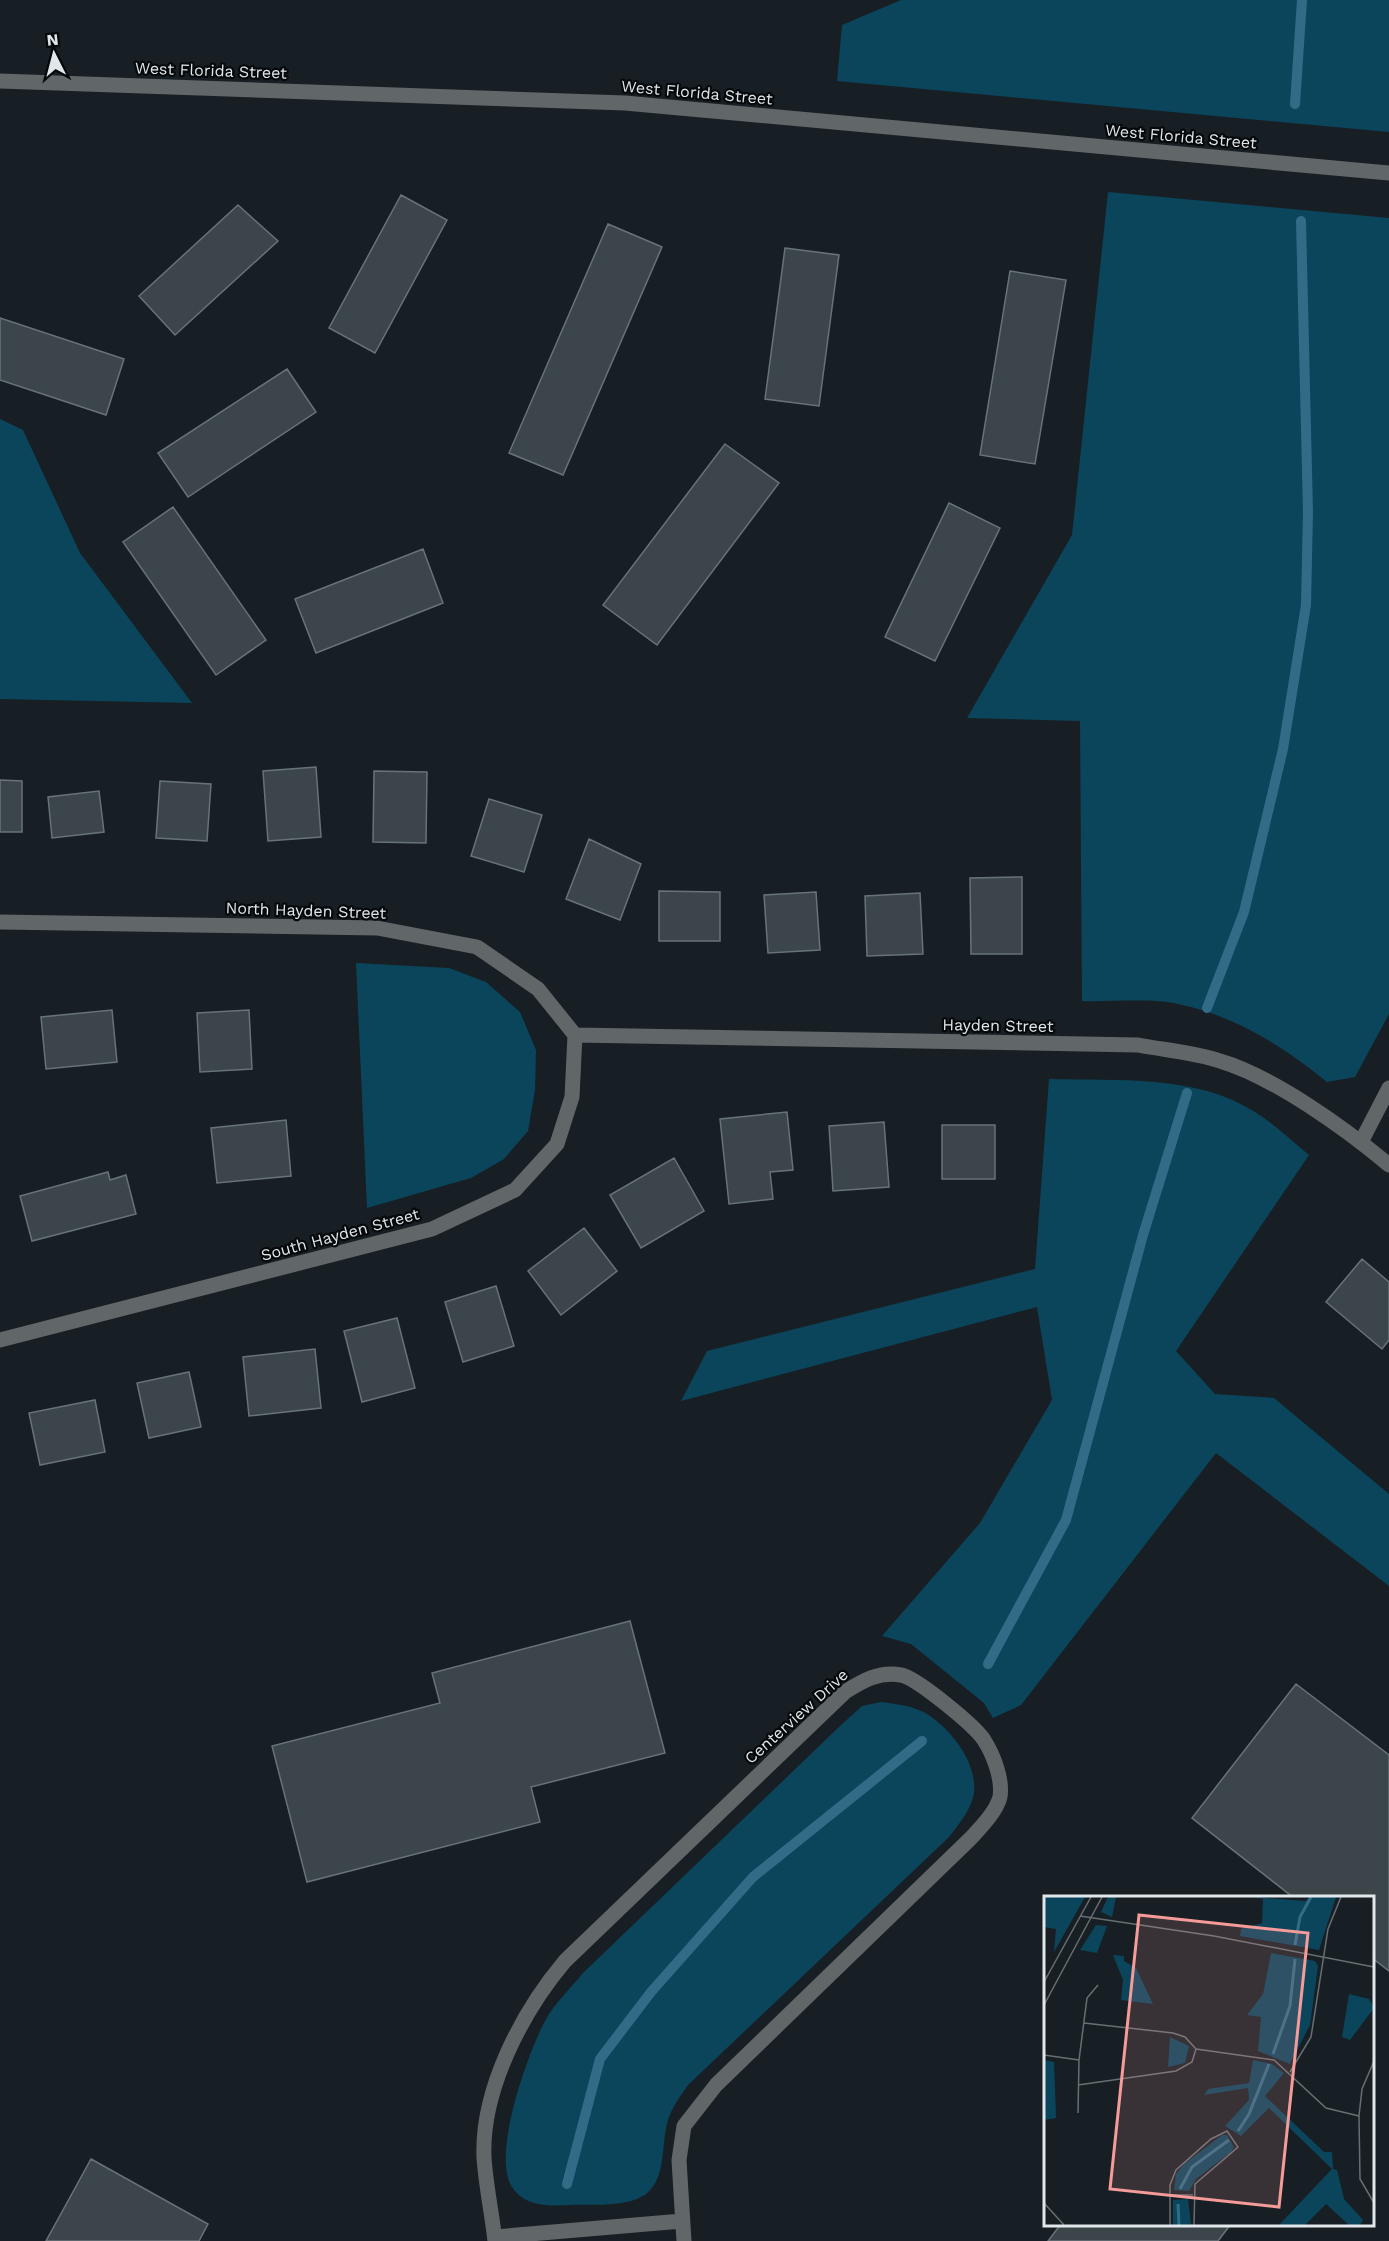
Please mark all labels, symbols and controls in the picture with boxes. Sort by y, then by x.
north arrow [24,24,84,84]
text: N [46,30,59,50]
street label: West Florida Street [135,58,288,83]
street label: West Florida Street [620,76,774,109]
street label: West Florida Street [1104,120,1258,153]
street label: North Hayden Street [225,898,387,923]
street label: Hayden Street [942,1015,1054,1036]
street label: South Hayden Street [259,1204,422,1265]
street label: Centerview Drive [741,1665,852,1768]
inset map [1044,1896,1374,2226]

